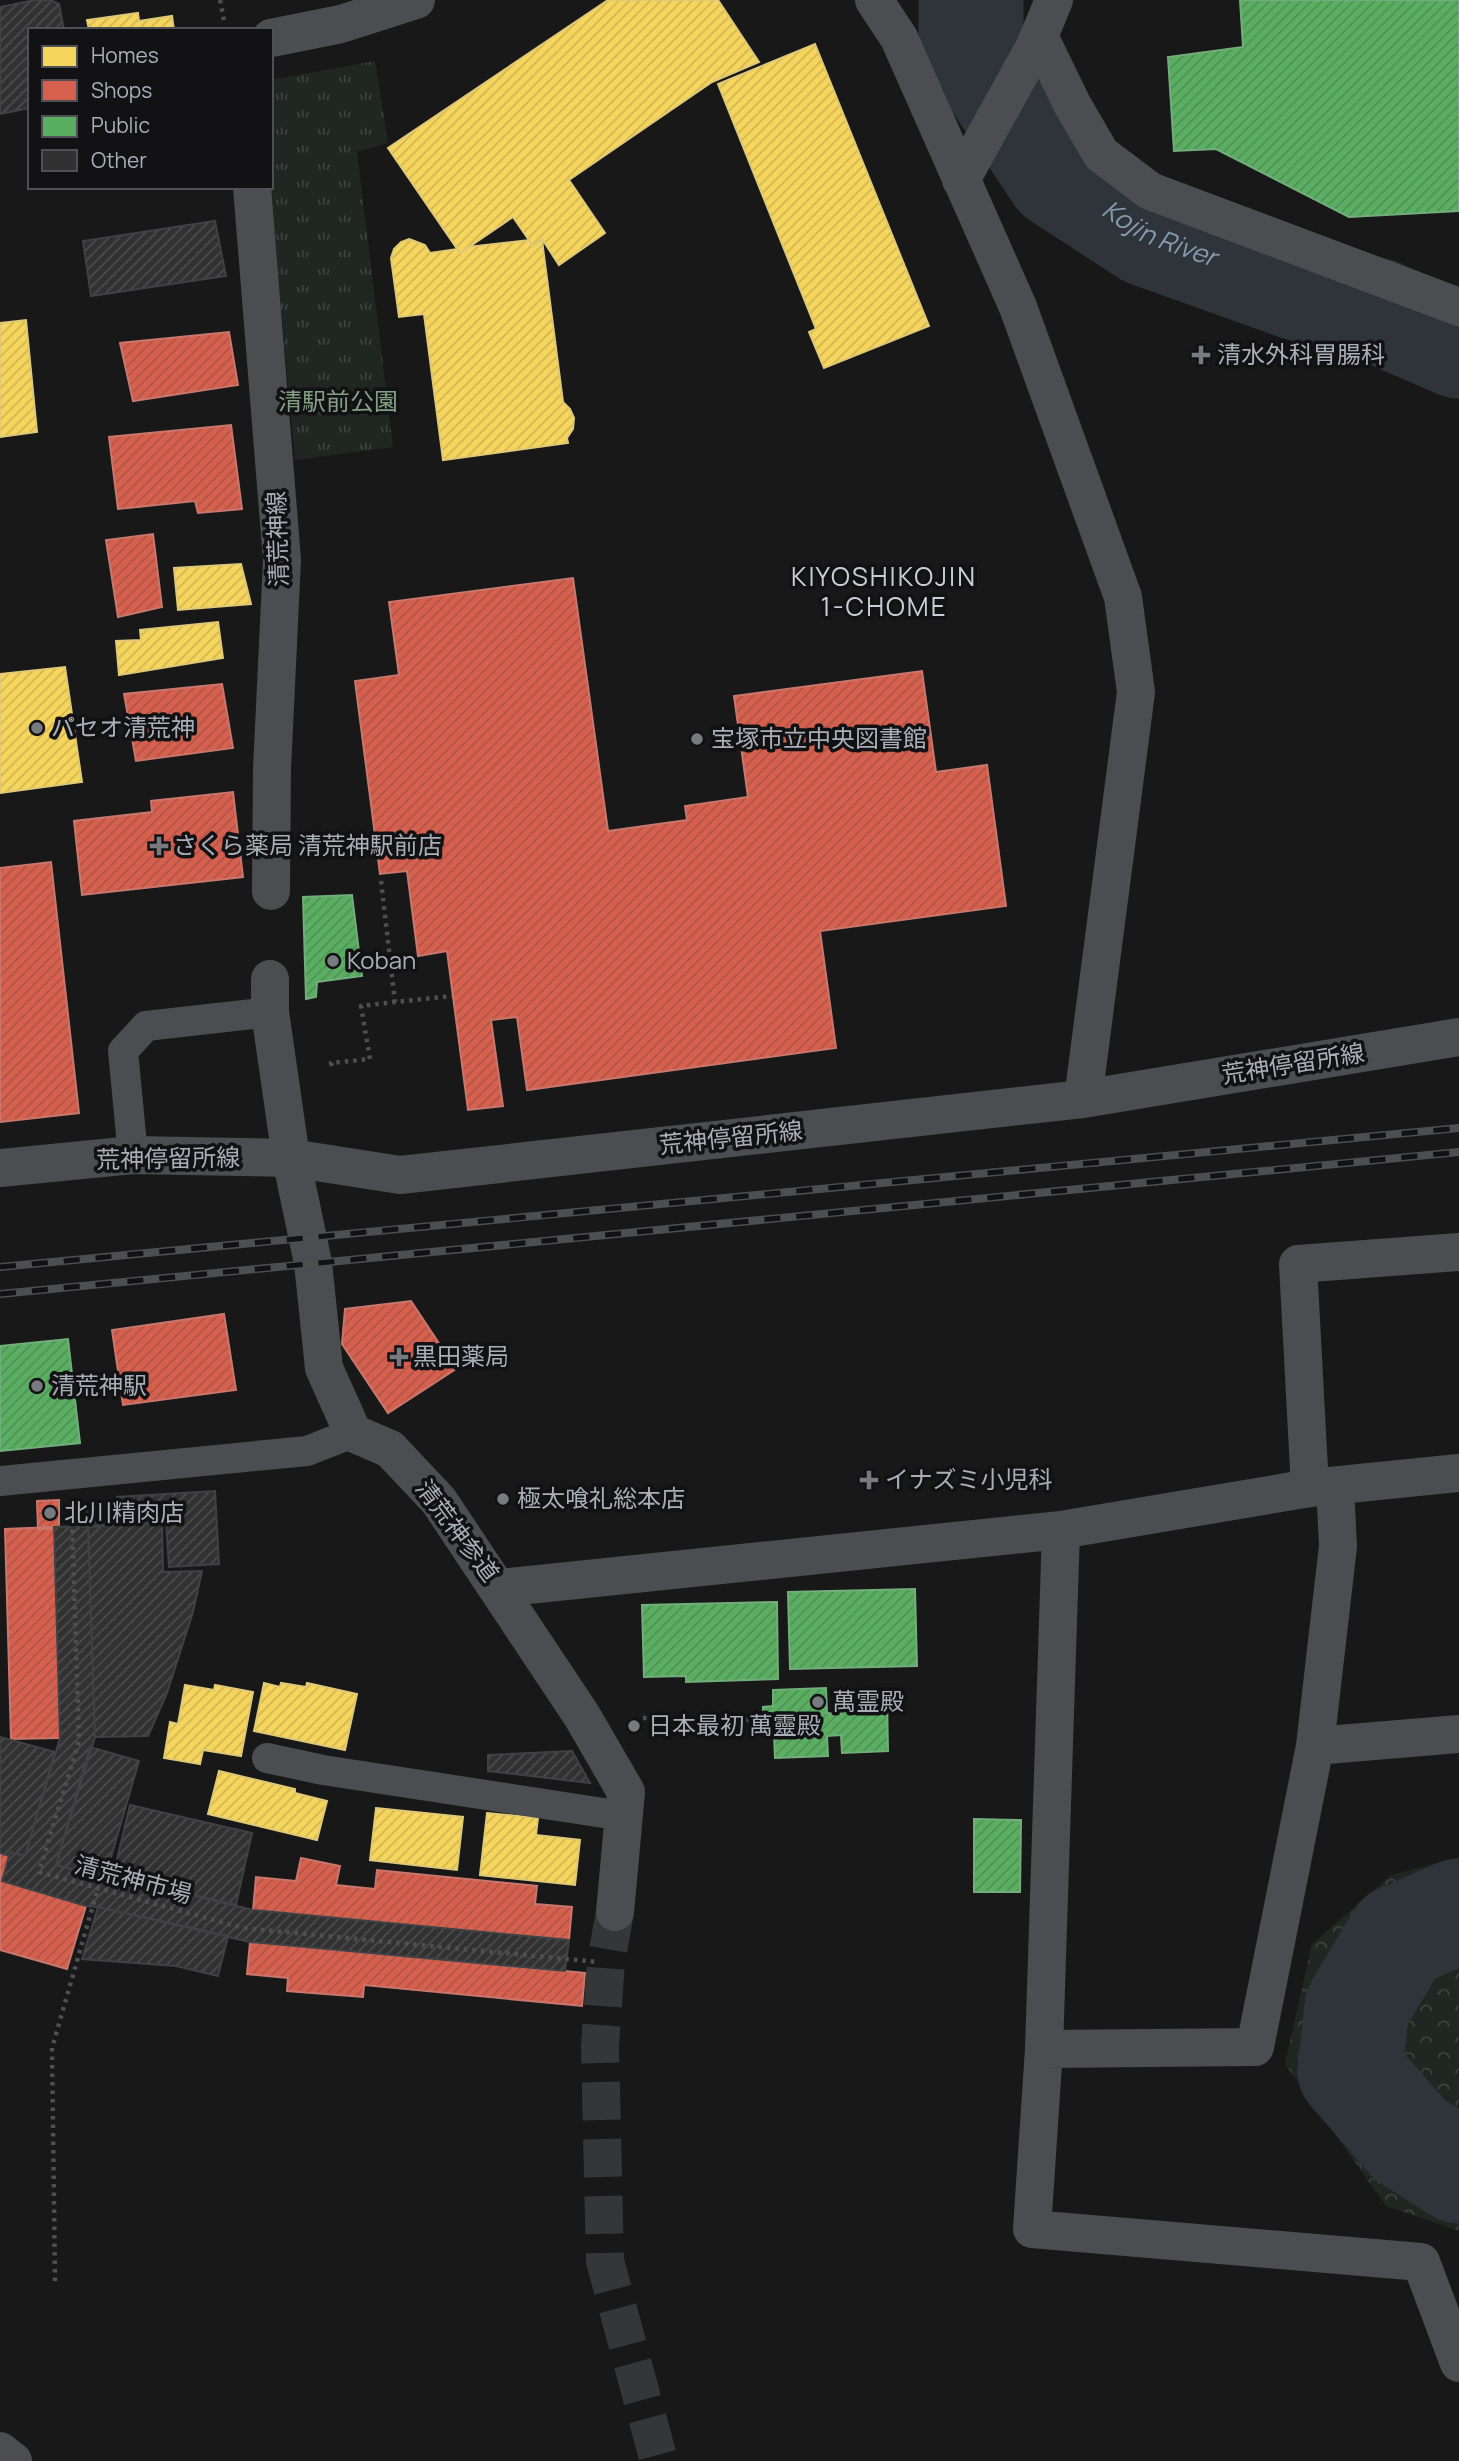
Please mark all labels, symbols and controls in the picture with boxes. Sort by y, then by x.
legend [28,28,273,189]
text: Homes [91,41,159,69]
text: Shops [91,76,152,104]
text: Public [91,111,150,139]
text: Other [91,146,147,174]
water label: Kojin River [1096,191,1225,276]
place label: 清水外科胃腸科 [1217,337,1385,370]
marker: 清水外科胃腸科 [1191,345,1211,365]
park label: 清駅前公園 [278,384,398,417]
street label: 清荒神線 [258,491,295,588]
district label: KIYOSHIKOJIN 1-CHOME [791,558,977,624]
place label: パセオ清荒神 [51,710,195,743]
marker: パセオ清荒神 [29,720,45,736]
place label: 宝塚市立中央図書館 [711,721,927,754]
marker: 宝塚市立中央図書館 [689,731,705,747]
place label: さくら薬局 清荒神駅前店 [173,828,442,861]
marker: さくら薬局 清荒神駅前店 [151,838,167,854]
place label: Koban [347,943,416,976]
marker: Koban [325,953,341,969]
street label: 荒神停留所線 [1219,1035,1366,1090]
street label: 荒神停留所線 [658,1113,804,1160]
street label: 荒神停留所線 [96,1140,240,1175]
place label: 黒田薬局 [413,1339,509,1372]
marker: 黒田薬局 [391,1349,407,1365]
place label: 清荒神駅 [51,1368,147,1401]
marker: 清荒神駅 [29,1378,45,1394]
place label: イナズミ小児科 [885,1462,1053,1495]
marker: イナズミ小児科 [859,1470,879,1490]
street label: 清荒神参道 [409,1472,507,1588]
place label: 極太喰礼総本店 [517,1481,685,1514]
marker: 極太喰礼総本店 [495,1491,511,1507]
place label: 北川精肉店 [64,1495,184,1528]
marker: 北川精肉店 [42,1505,58,1521]
place label: 萬霊殿 [832,1684,904,1717]
marker: 萬霊殿 [810,1694,826,1710]
place label: 日本最初 萬靈殿 [648,1708,821,1741]
marker: 日本最初 萬靈殿 [626,1718,642,1734]
street label: 清荒神市場 [71,1847,196,1910]

